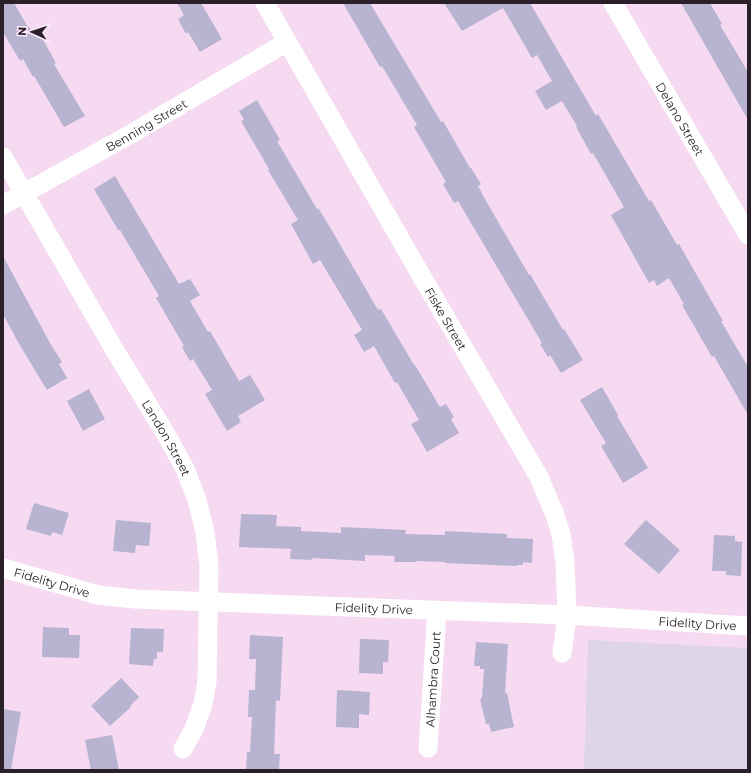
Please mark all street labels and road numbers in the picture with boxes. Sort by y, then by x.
street label: Delano Street [653,79,708,158]
street label: Benning Street [103,95,190,154]
street label: Fiske Street [422,284,471,353]
street label: Landon Street [139,397,194,478]
street label: Fidelity Drive [12,564,92,600]
street label: Fidelity Drive [335,599,413,617]
street label: Fidelity Drive [658,613,737,633]
street label: Alhambra Court [422,631,443,728]

